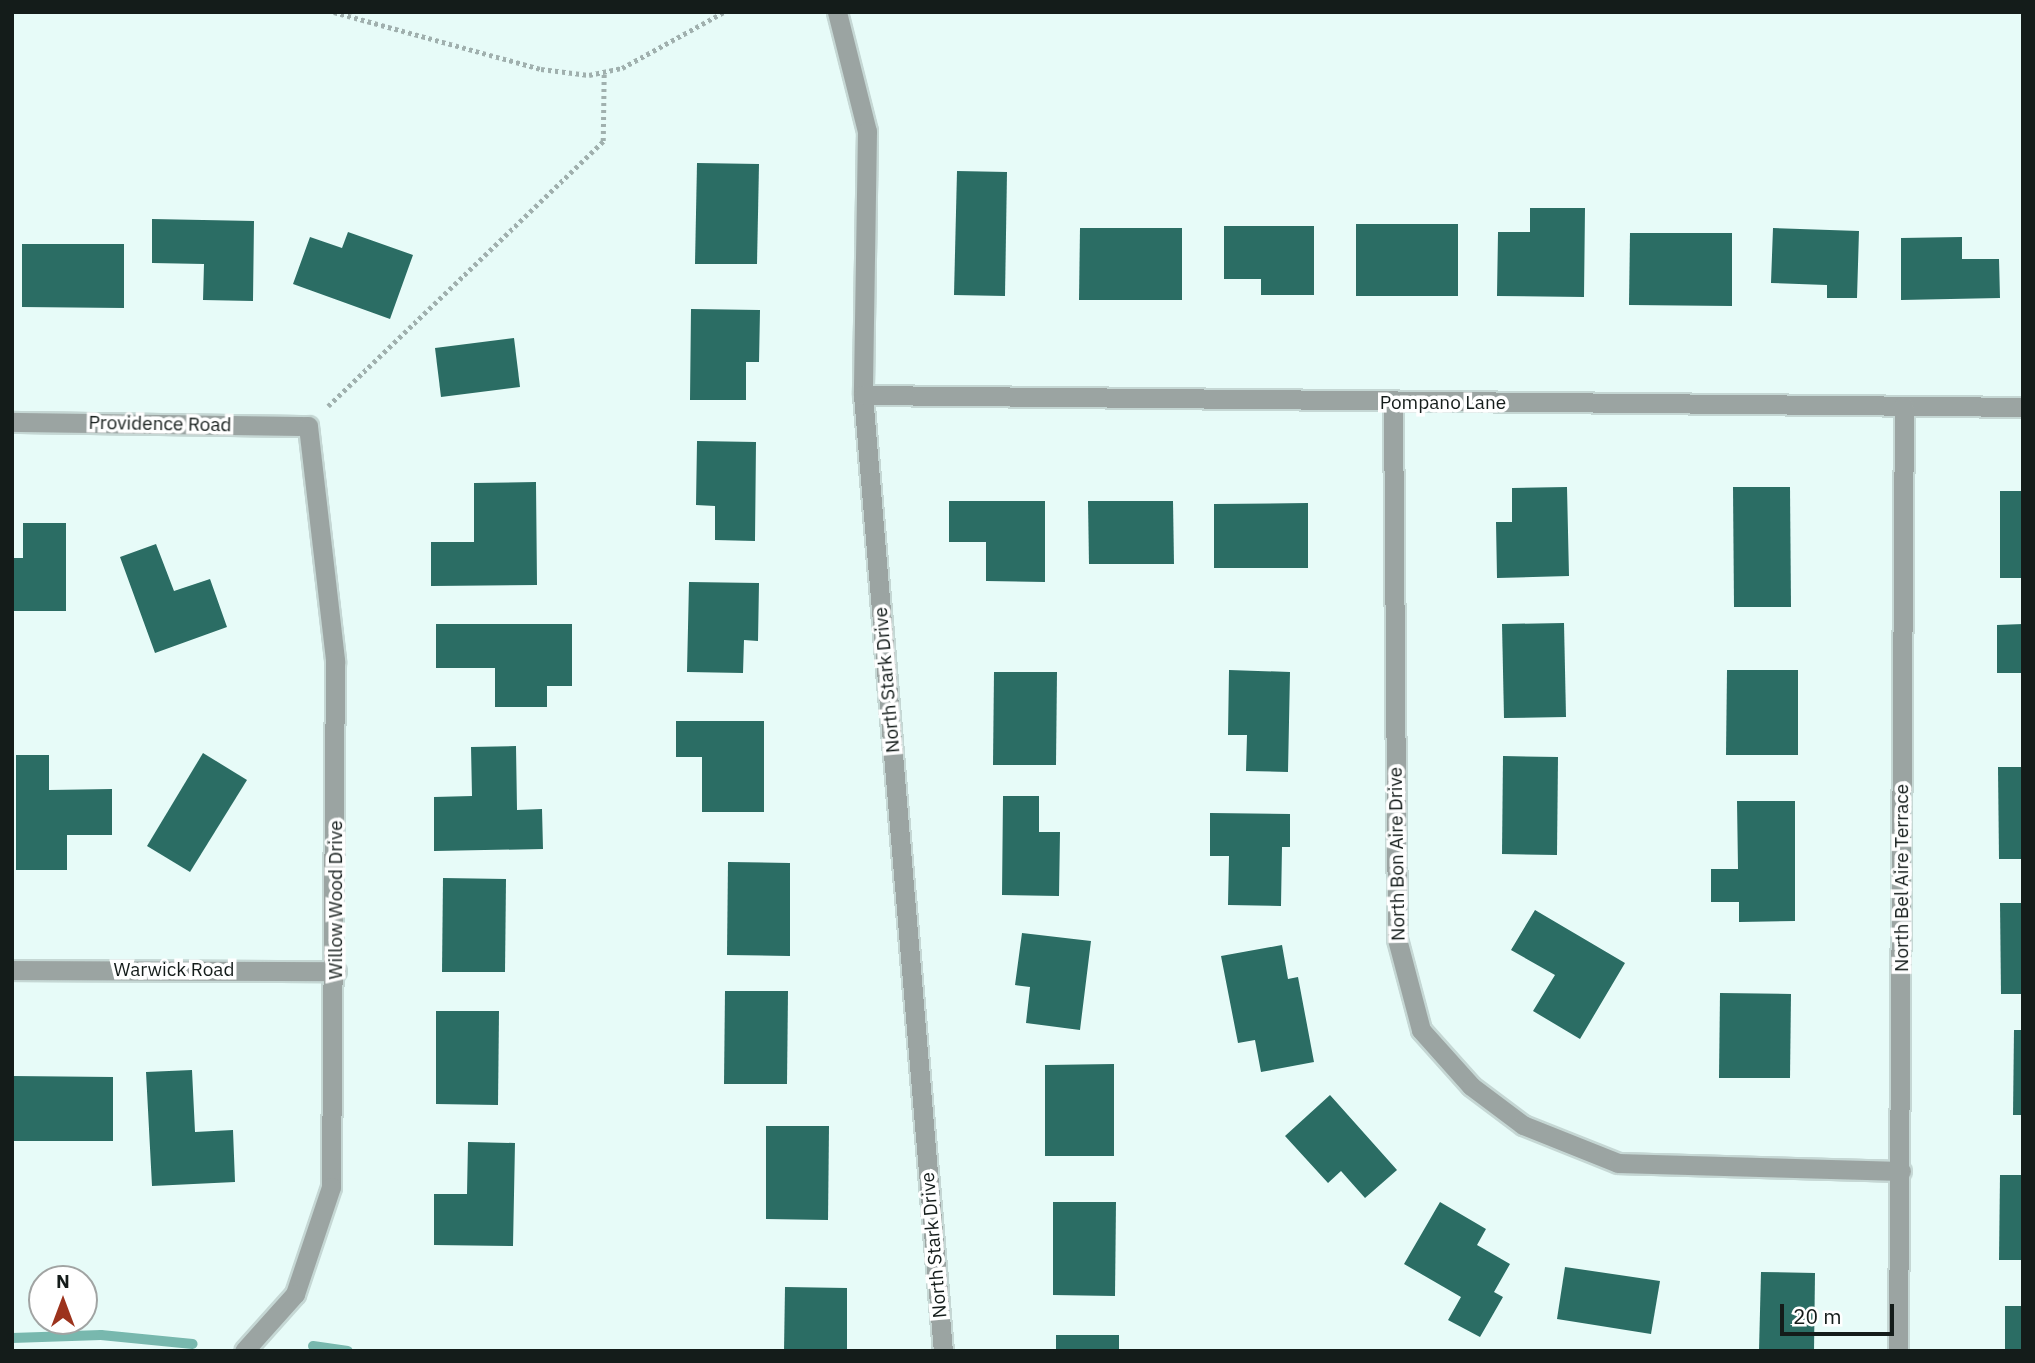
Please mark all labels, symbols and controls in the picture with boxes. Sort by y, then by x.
street label: Pompano Lane [1380,392,1506,414]
street label: Providence Road [88,411,232,437]
street label: North Stark Drive [869,606,905,754]
street label: North Bon Aire Drive [1384,767,1410,941]
street label: North Bel Aire Terrace [1891,784,1913,972]
street label: Willow Wood Drive [325,820,347,980]
street label: Warwick Road [113,959,235,981]
street label: North Stark Drive [916,1171,952,1319]
north arrow [28,1265,98,1335]
text: N [56,1269,70,1293]
scale bar [1783,1290,1897,1334]
text: 20 m [1793,1302,1842,1330]

